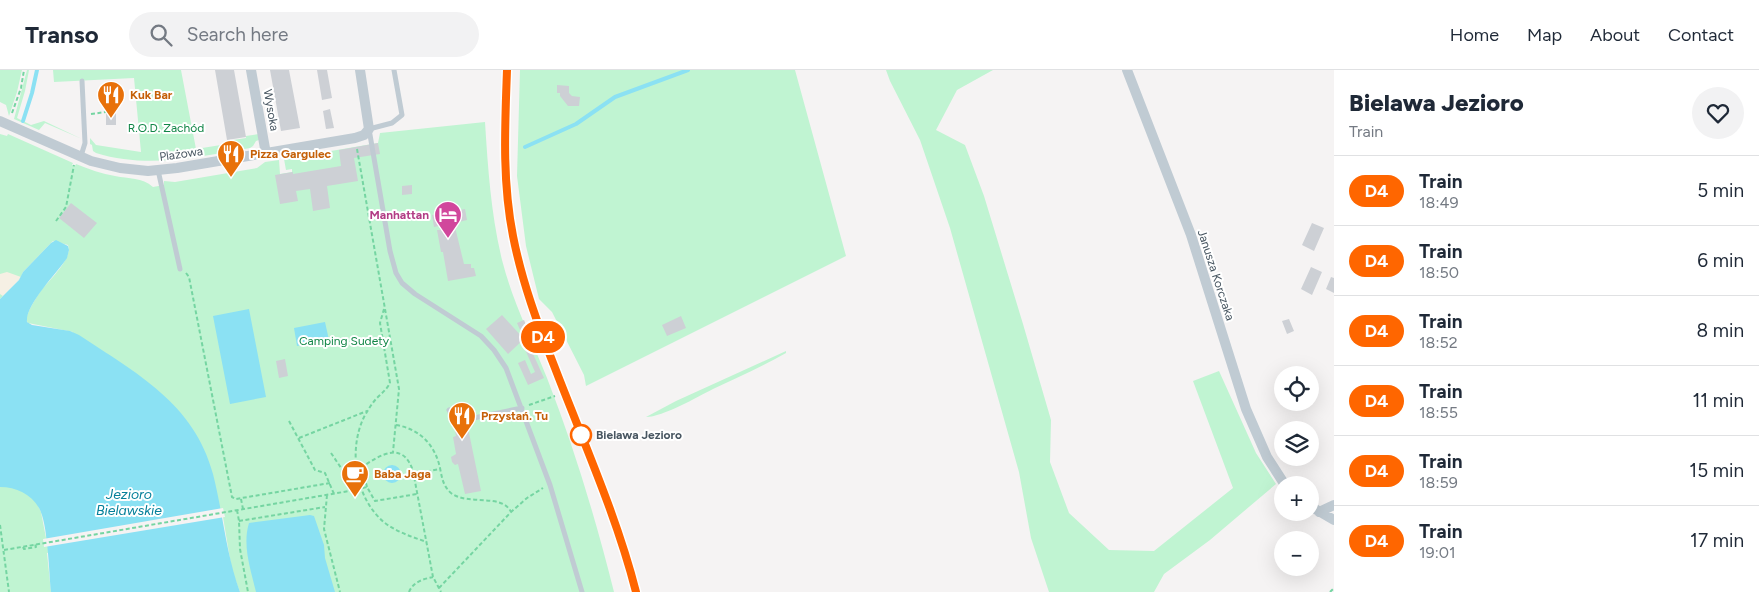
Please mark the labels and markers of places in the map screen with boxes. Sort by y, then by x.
restaurant icon: Kuk Bar [96,80,126,119]
place label: Kuk Bar [130,88,173,102]
restaurant icon: Pizza Gargulec [216,139,246,178]
place label: Pizza Gargulec [250,147,332,161]
hotel icon: Manhattan [433,200,463,239]
place label: Manhattan [370,208,429,222]
restaurant icon: Przystań. Tu [447,401,477,440]
place label: Przystań. Tu [481,409,548,423]
marker: Bielawa Jezioro [570,424,592,446]
place label: Bielawa Jezioro [596,428,682,442]
cafe icon: Baba Jaga [340,459,370,498]
place label: Baba Jaga [374,467,431,481]

